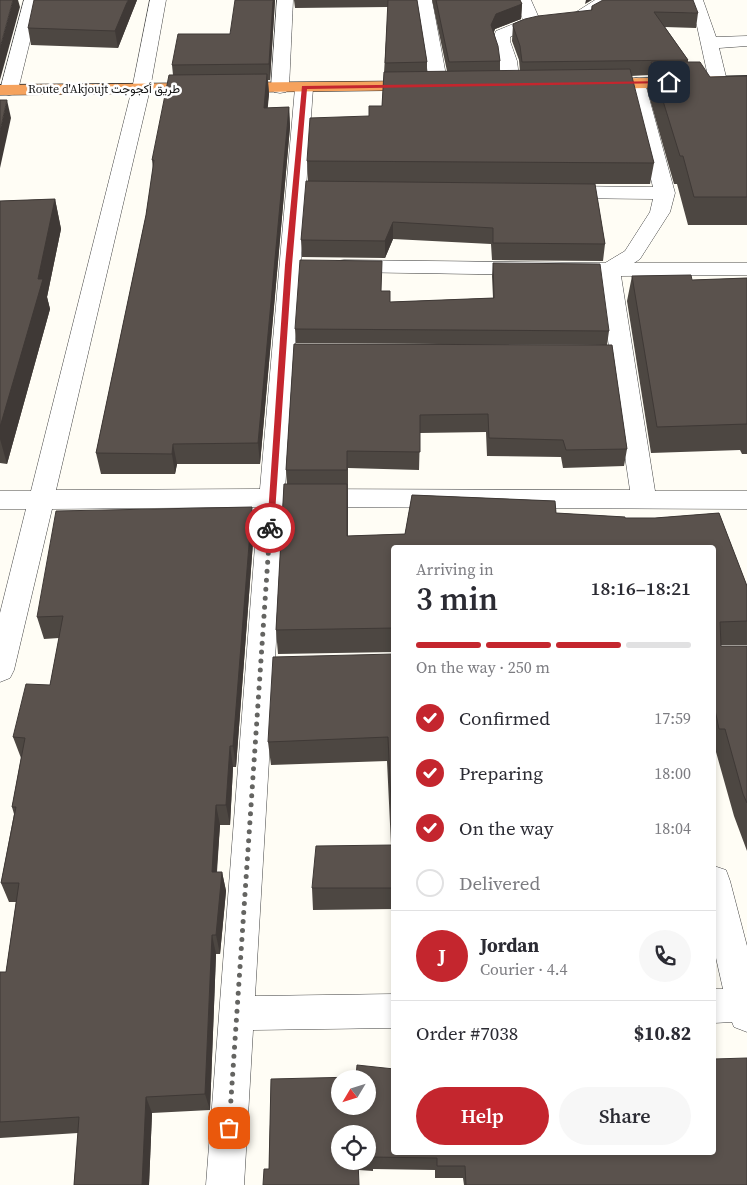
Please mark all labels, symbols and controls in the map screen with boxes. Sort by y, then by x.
pin [648,61,690,103]
icon: home [655,68,683,96]
street label: Route d'Akjoujt طريق أكجوجت [28,81,180,97]
courier [245,503,295,553]
icon: bike [256,514,284,542]
text: Arriving in [416,558,494,580]
text: 18:16–18:21 [591,575,691,601]
text: 3 min [416,577,498,621]
text: On the way · 250 m [416,656,550,678]
icon: check [416,704,444,732]
text: Confirmed [459,705,550,731]
text: 17:59 [654,707,691,729]
icon: check [416,759,444,787]
text: Preparing [459,760,543,786]
text: 18:00 [654,762,691,784]
icon: check [416,814,444,842]
text: On the way [459,815,554,841]
text: 18:04 [654,817,691,839]
text: Delivered [459,870,540,896]
button: phone [639,930,691,982]
text: Jordan [480,932,539,958]
text: J [438,943,446,969]
text: Courier · 4.4 [480,958,568,980]
text: Order #7038 [416,1020,518,1046]
text: $10.82 [634,1020,691,1046]
north arrow [331,1070,376,1115]
map controls [331,1070,376,1170]
button: Help [416,1087,549,1145]
button: Share [559,1087,691,1145]
pin [208,1107,250,1149]
icon: bag [215,1114,243,1142]
button: locate [331,1125,376,1170]

